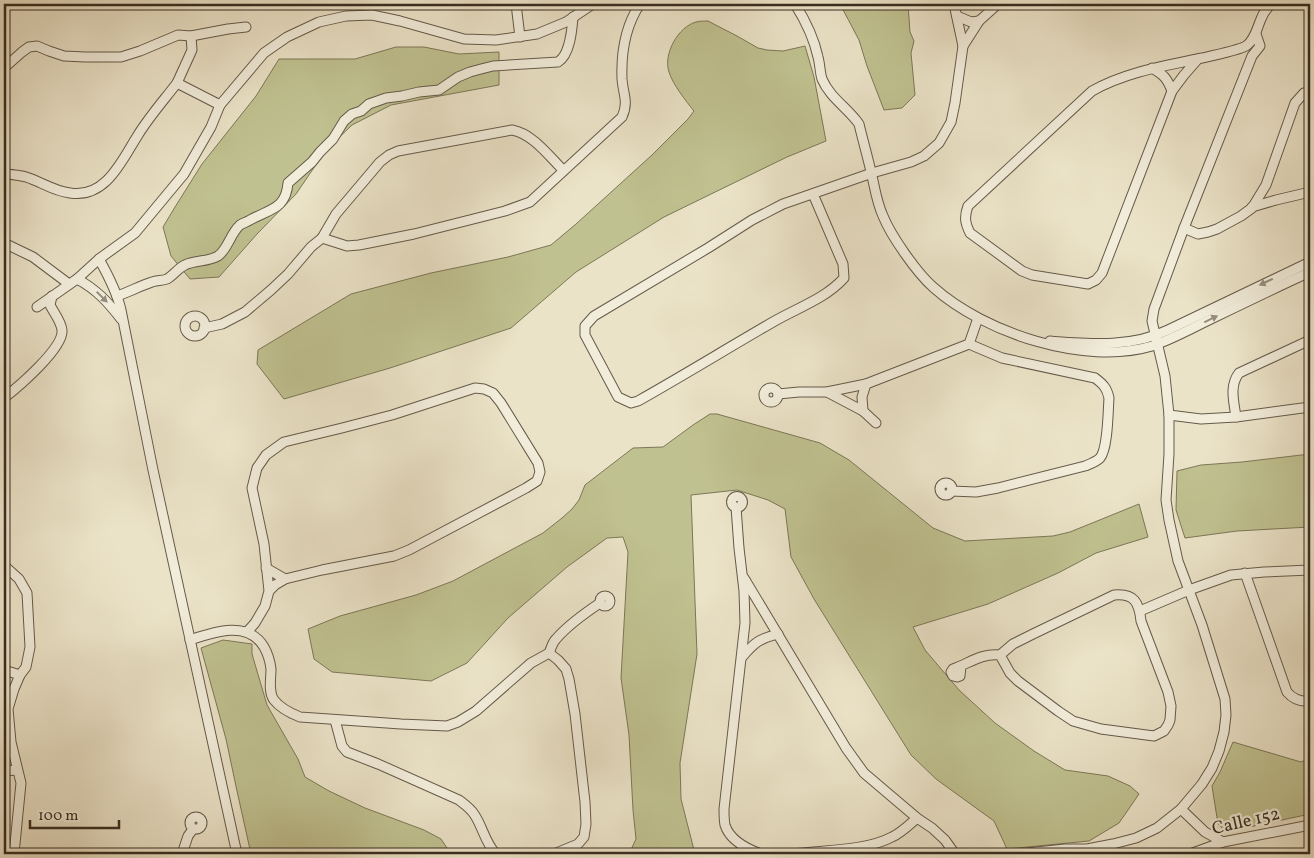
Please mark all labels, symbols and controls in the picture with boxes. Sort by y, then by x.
one-way arrow [1259,278,1273,286]
one-way arrow [96,291,108,303]
one-way arrow [1204,314,1218,322]
scale bar [30,798,119,830]
street label: Calle 152 [1210,802,1282,842]
text: 100 m [38,806,78,827]

